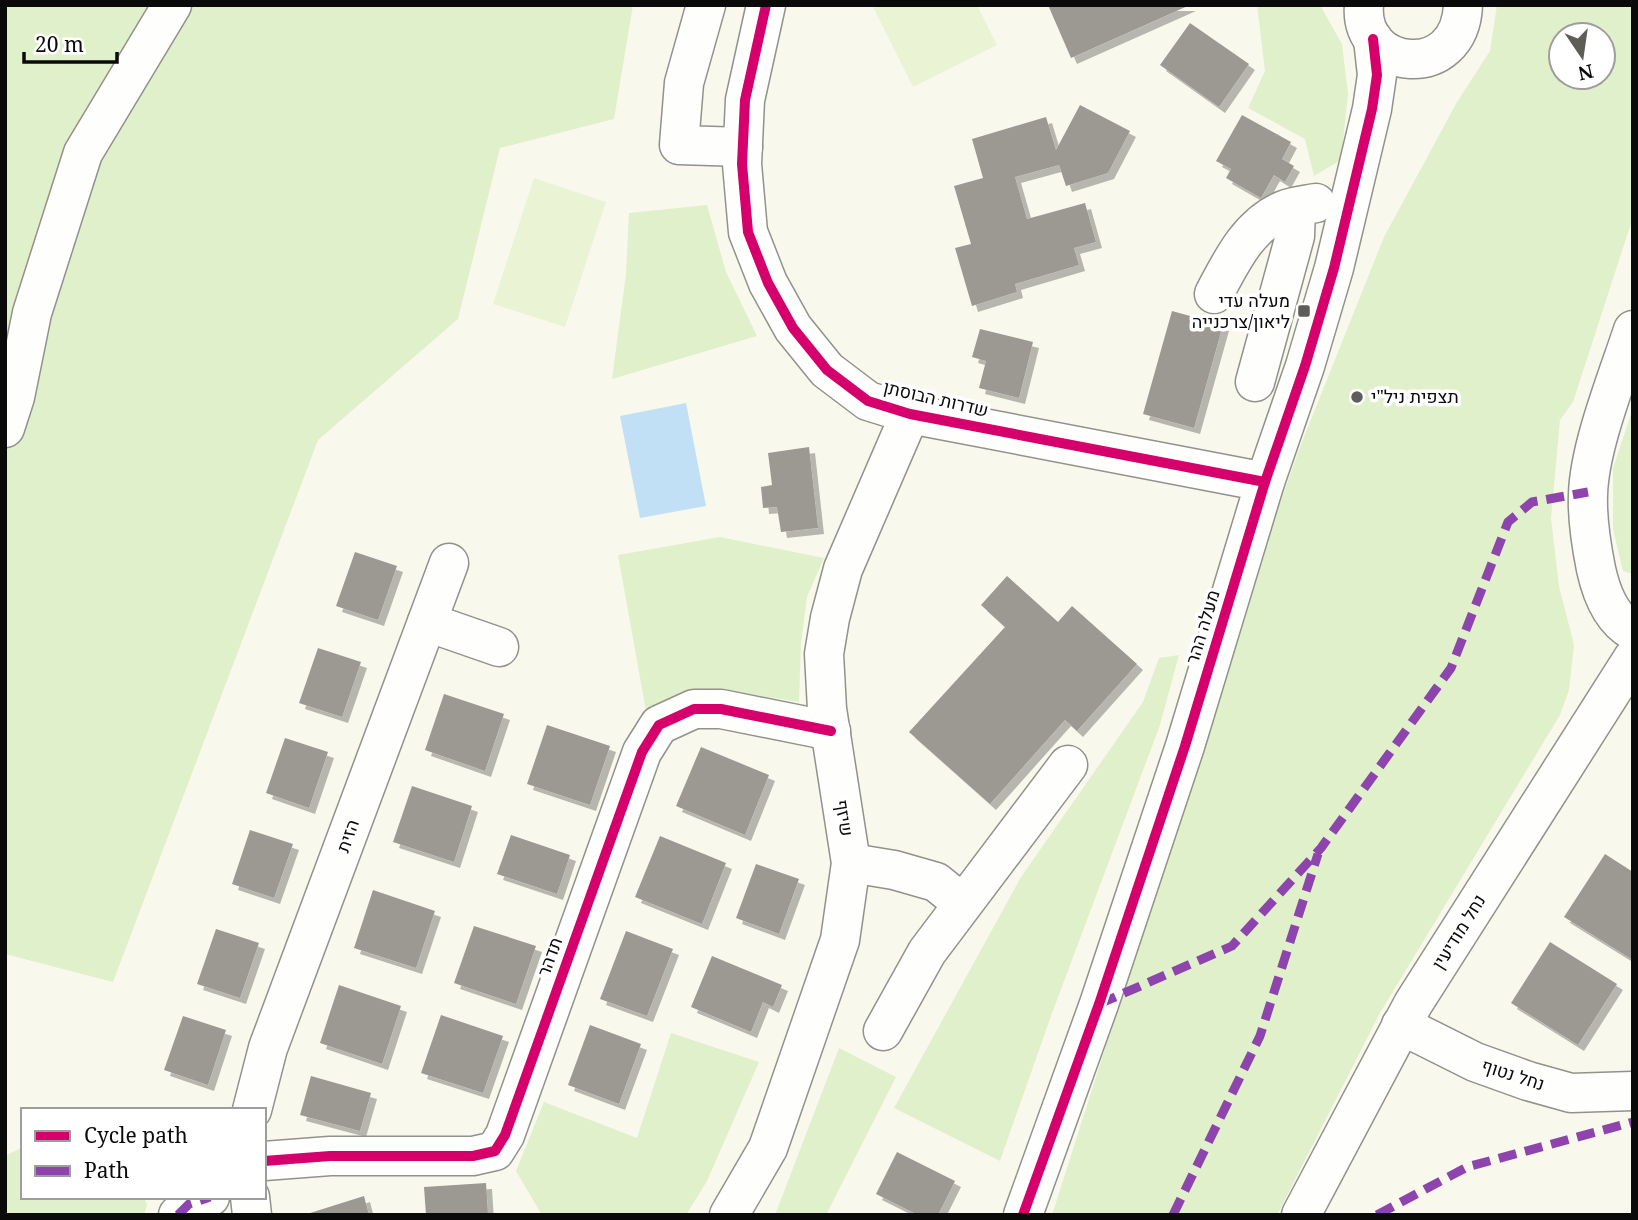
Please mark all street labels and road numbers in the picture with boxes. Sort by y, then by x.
street label: שדרות הבוסתן [881,374,991,422]
street label: מעלה ההר [1179,587,1225,667]
street label: שיזף [830,798,860,838]
street label: הזית [330,816,364,856]
street label: נחל מודיעין [1426,890,1491,973]
street label: תדהר [531,934,567,980]
street label: נחל נטוף [1479,1053,1548,1096]

